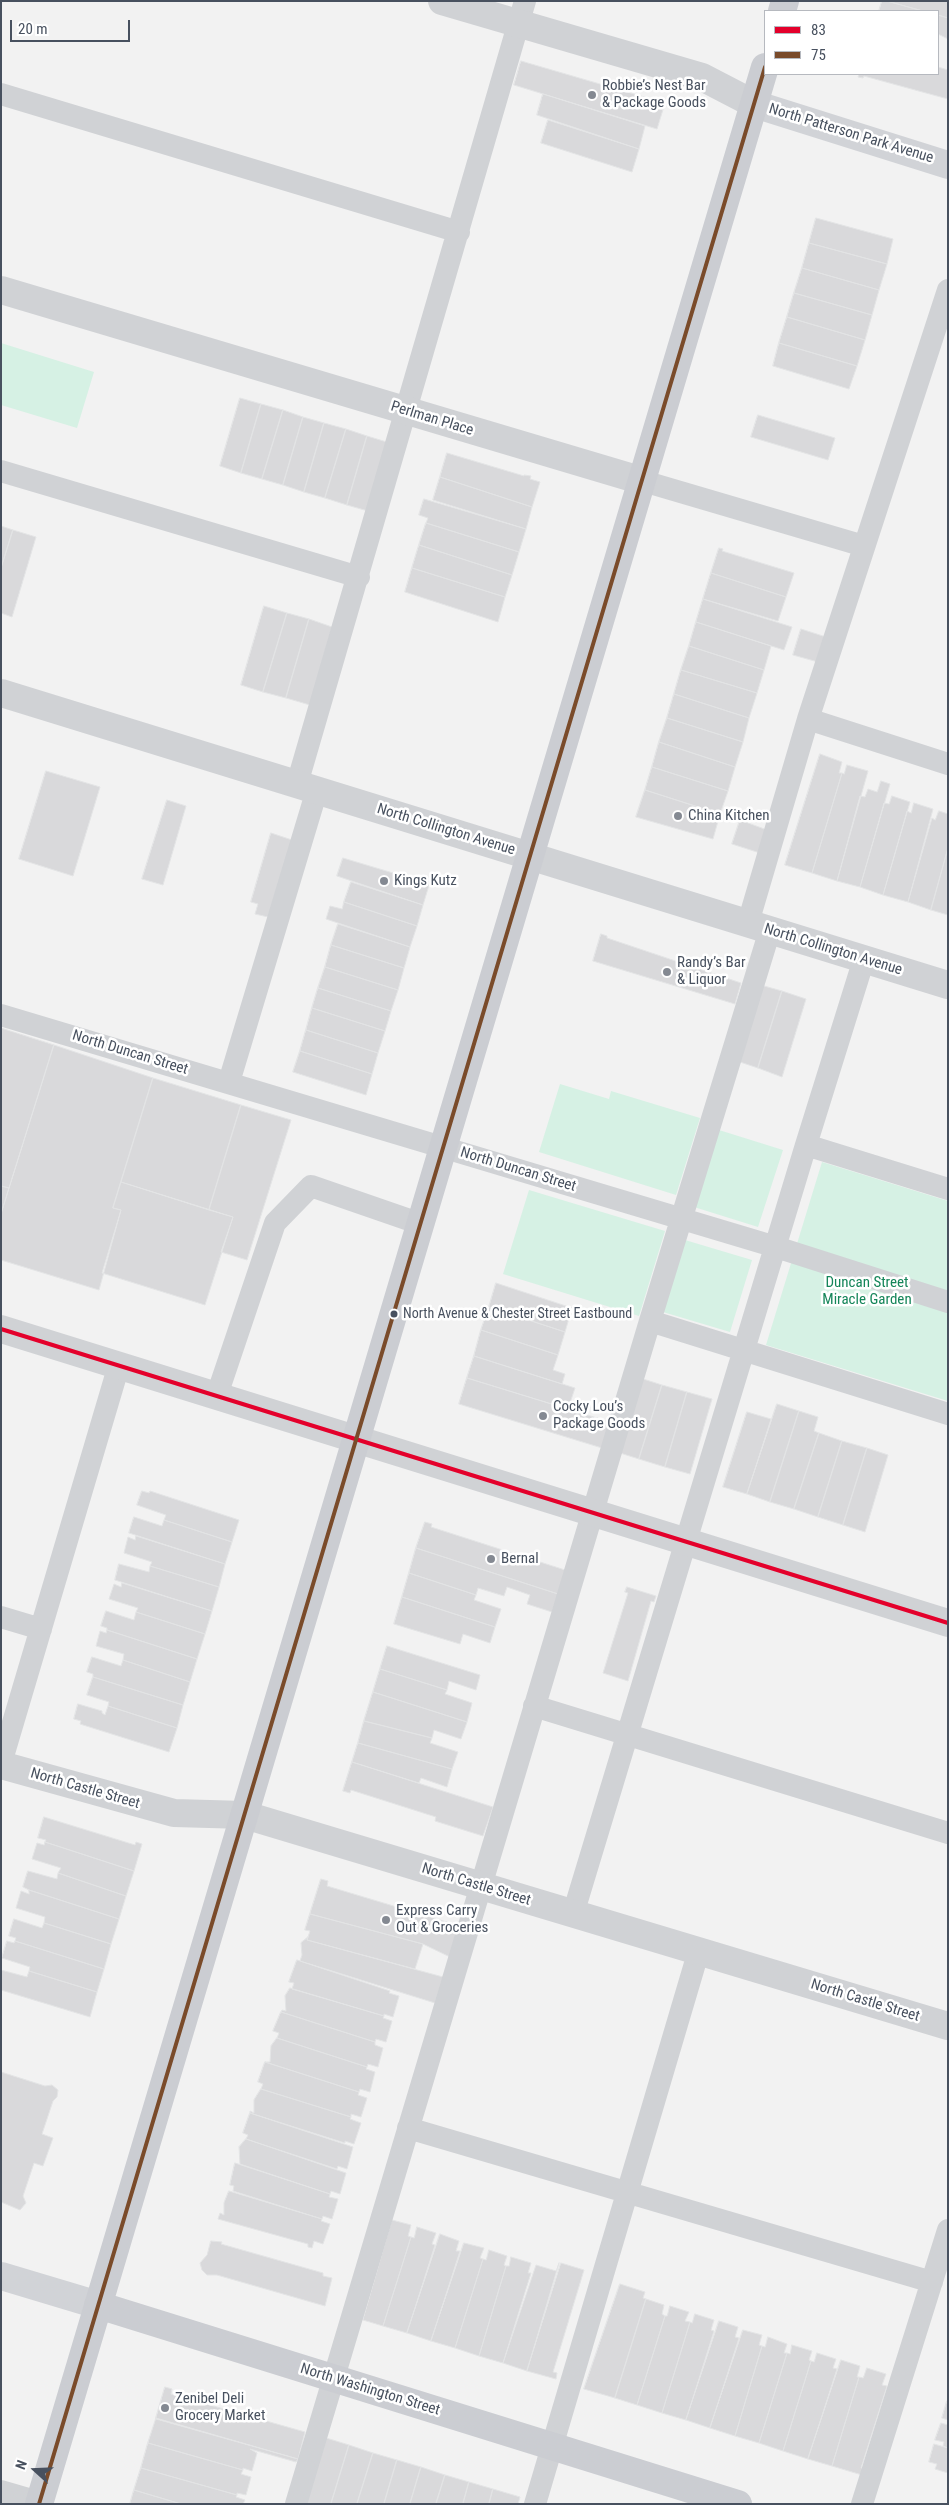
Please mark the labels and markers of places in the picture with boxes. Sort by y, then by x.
place label: Robbie’s Nest Bar & Package Goods [602,77,706,112]
marker: Robbie’s Nest Bar & Package Goods [586,89,598,101]
place label: China Kitchen [688,807,770,825]
marker: China Kitchen [672,810,684,822]
place label: Kings Kutz [394,872,457,890]
marker: Kings Kutz [378,875,390,887]
place label: Randy’s Bar & Liquor [677,954,746,989]
marker: Randy’s Bar & Liquor [661,966,673,978]
place label: North Avenue & Chester Street Eastbound [403,1306,632,1322]
marker: North Avenue & Chester Street Eastbound [389,1309,399,1319]
place label: Cocky Lou’s Package Goods [553,1398,645,1433]
marker: Cocky Lou’s Package Goods [537,1410,549,1422]
place label: Bernal [501,1550,539,1568]
marker: Bernal [485,1553,497,1565]
place label: Express Carry Out & Groceries [396,1902,488,1937]
marker: Express Carry Out & Groceries [380,1914,392,1926]
place label: Zenibel Deli Grocery Market [175,2390,265,2425]
marker: Zenibel Deli Grocery Market [159,2402,171,2414]

